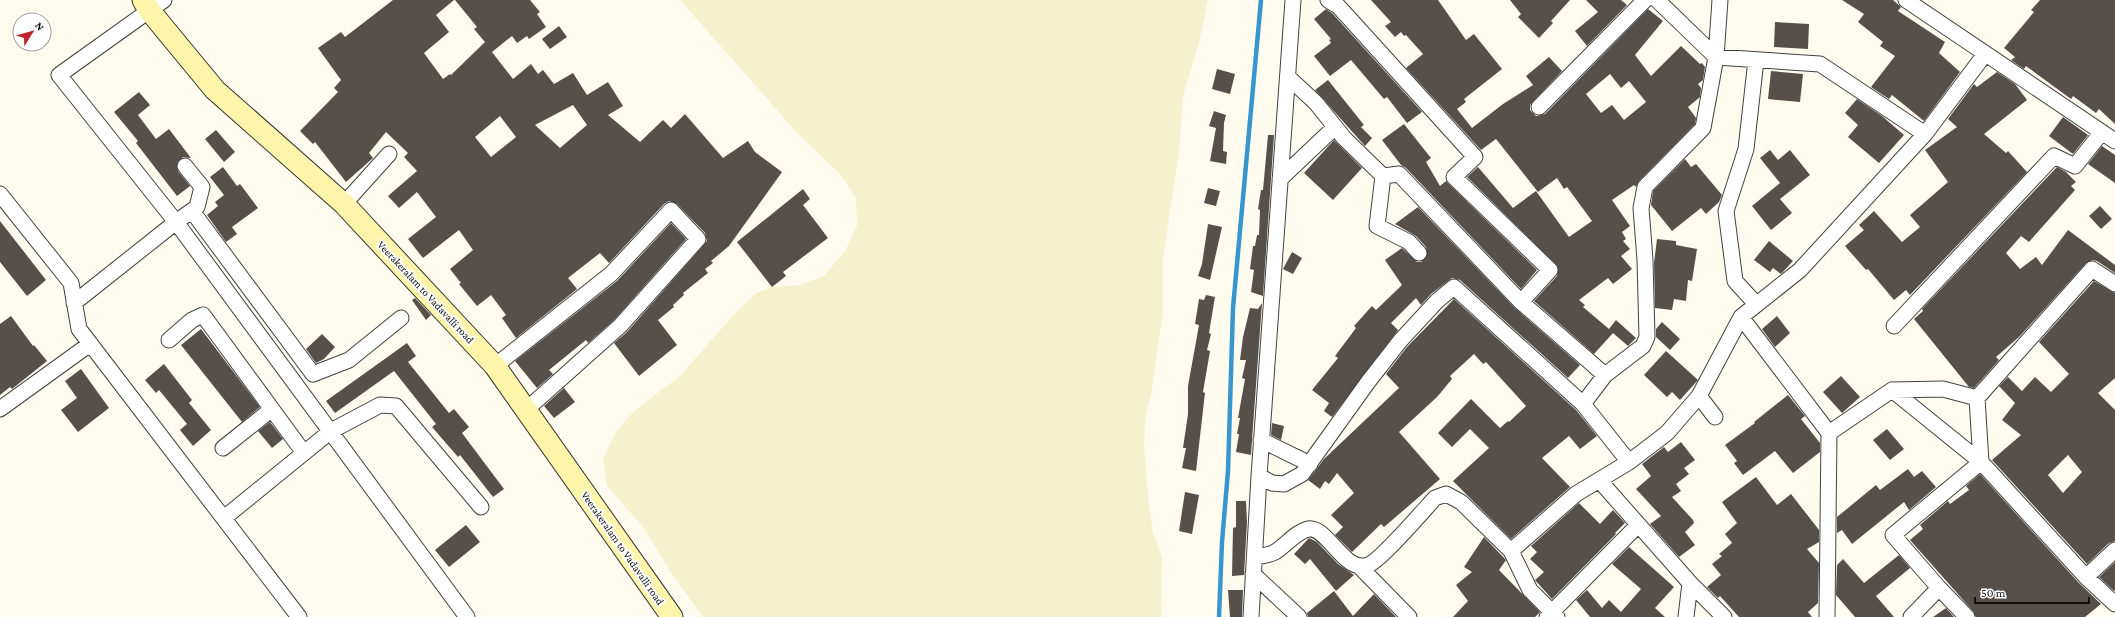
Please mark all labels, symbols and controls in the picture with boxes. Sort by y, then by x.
north arrow [12,12,52,52]
text: N [33,19,47,33]
street label: Veerakeralam to Vadavalli road [375,238,477,346]
street label: Veerakeralam to Vadavalli road [579,489,667,607]
scale bar [1975,579,2089,605]
text: 50 m [1981,586,2006,600]

